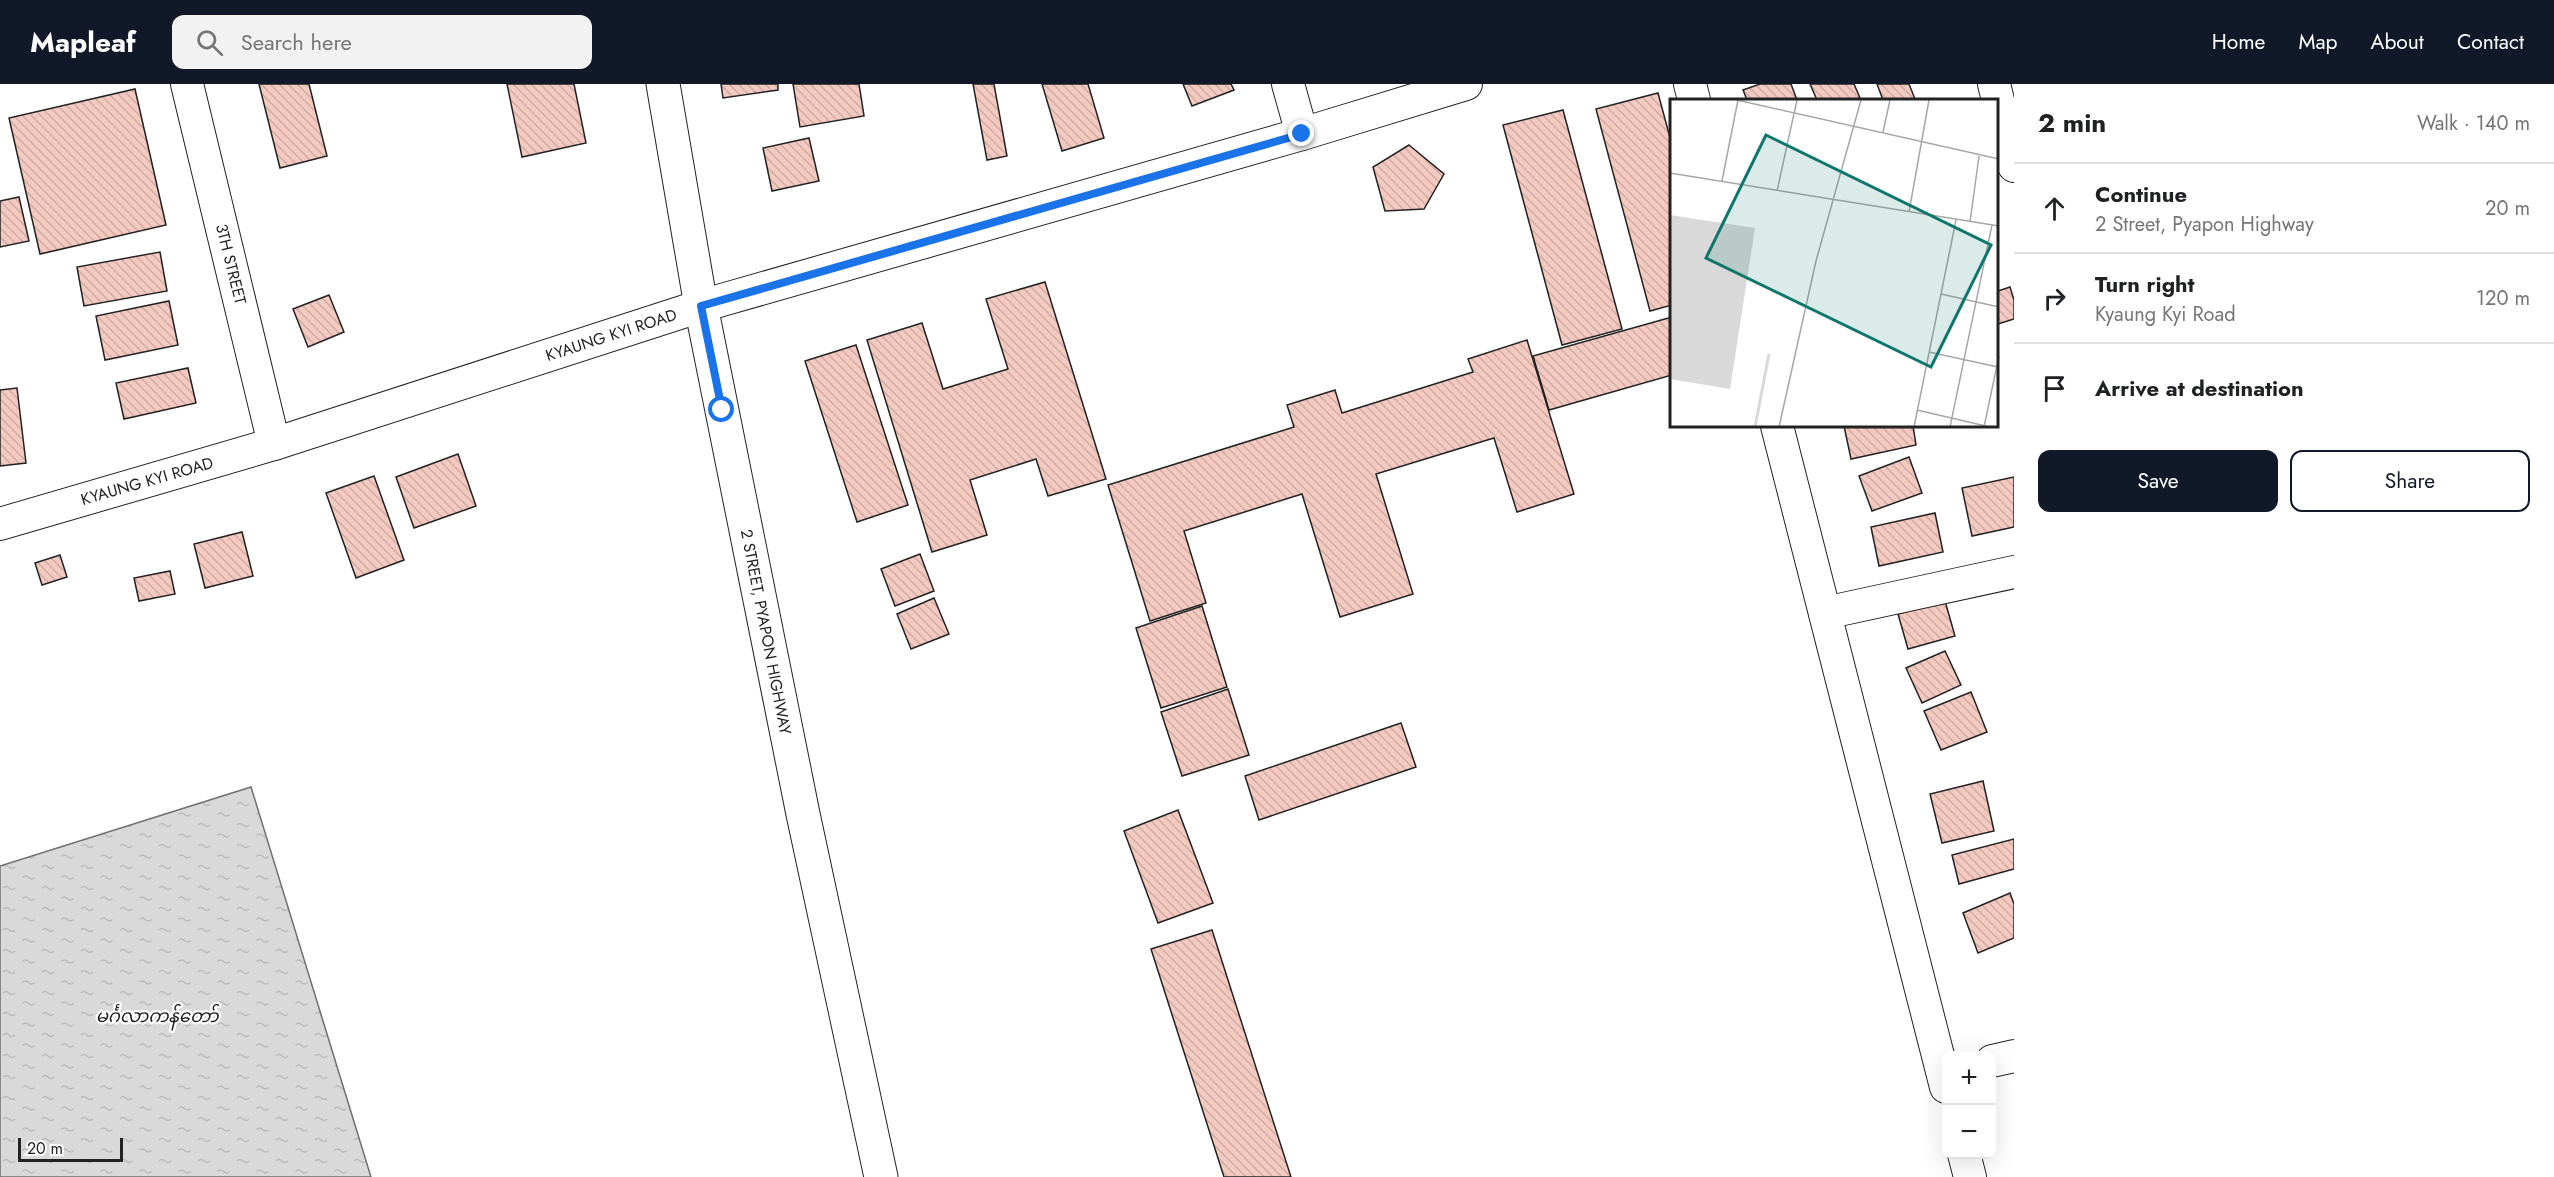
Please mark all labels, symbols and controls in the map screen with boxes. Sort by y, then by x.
search box [172,15,592,69]
text: Mapleaf [30,22,136,63]
icon: search [193,26,226,59]
text: Search here [241,26,352,58]
text: Home [2212,27,2265,57]
text: Map [2298,27,2338,57]
text: About [2371,27,2424,57]
text: Contact [2457,27,2524,57]
inset map [1670,99,1999,428]
text: 2 min [2038,104,2106,142]
text: Walk · 140 m [2417,109,2530,138]
route end [1288,120,1314,146]
text: Continue [2095,178,2187,210]
icon: ahead [2038,192,2071,225]
text: 20 m [2485,194,2530,223]
text: 2 Street, Pyapon Highway [2095,210,2314,239]
street label: 3TH STREET [210,221,252,307]
text: Turn right [2095,268,2195,300]
icon: right [2038,282,2071,315]
text: 120 m [2476,284,2530,313]
text: Kyaung Kyi Road [2095,300,2236,329]
street label: KYAUNG KYI ROAD [542,303,680,367]
icon: arrive [2038,372,2071,405]
text: Arrive at destination [2095,372,2304,404]
route start [708,396,734,422]
button: Save [2038,450,2278,512]
button: Share [2290,450,2530,512]
street label: KYAUNG KYI ROAD [78,451,216,511]
street label: 2 STREET, PYAPON HIGHWAY [735,527,797,737]
water label: မင်္ဂလာကန်တော် [96,1003,220,1031]
map controls [1942,1051,1996,1159]
button: + [1942,1051,1996,1105]
button: − [1942,1105,1996,1159]
scale bar [18,1135,123,1162]
text: 20 m [27,1137,63,1160]

